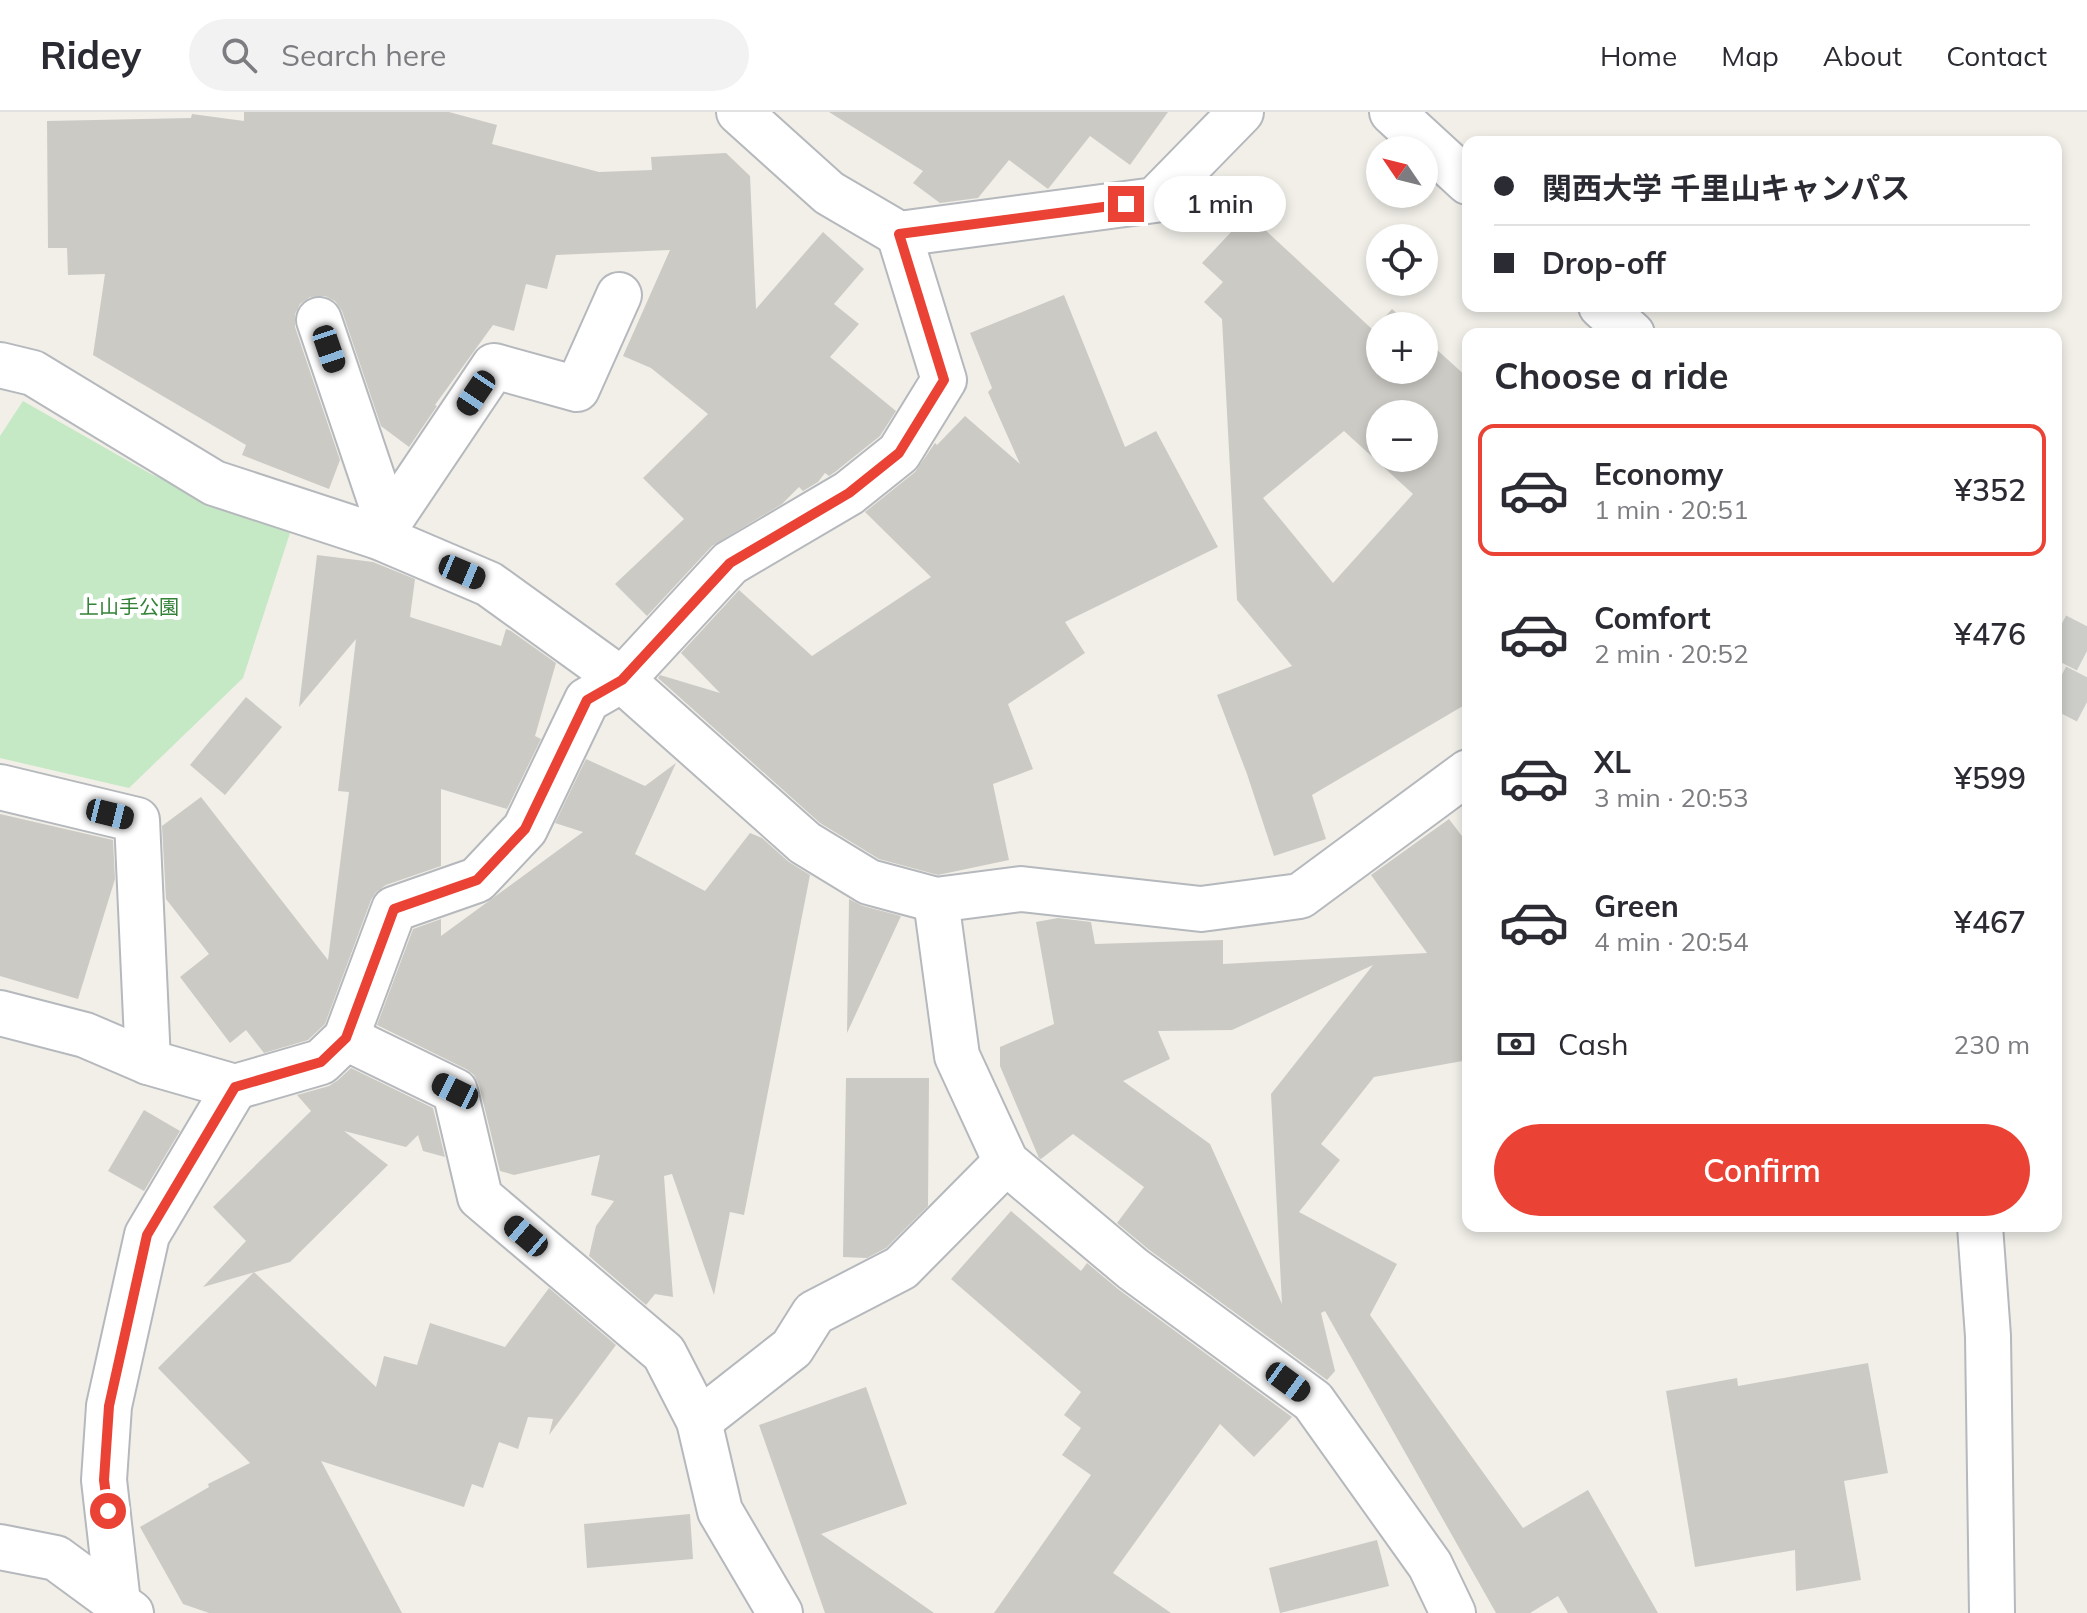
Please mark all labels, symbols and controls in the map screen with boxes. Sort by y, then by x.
search box [189,19,749,91]
text: Ridey [40,31,141,79]
icon: search [217,33,261,77]
text: Search here [281,36,446,74]
text: Home [1600,38,1677,73]
text: Map [1721,38,1779,73]
text: About [1823,38,1902,73]
text: Contact [1946,38,2047,73]
north arrow [1366,136,1438,208]
map controls [1366,136,1438,472]
text: 関西大学 千里山キャンパス [1542,169,1910,207]
callout: 1 min [1154,176,1286,232]
route end [1108,186,1144,222]
text: 1 min [1186,187,1254,220]
button: locate [1366,224,1438,296]
text: Drop-off [1542,244,1666,282]
button: + [1366,312,1438,384]
car [310,322,348,376]
text: Choose a ride [1494,353,1728,398]
car [453,366,499,420]
button: − [1366,400,1438,472]
icon: car [1498,454,1570,526]
text: Economy [1594,455,1723,493]
text: ¥352 [1954,471,2026,509]
text: 1 min · 20:51 [1594,493,1749,526]
car [435,552,489,592]
park label: 上山手公園 [79,594,179,619]
icon: car [1498,598,1570,670]
text: Comfort [1594,599,1711,637]
text: ¥476 [1954,615,2026,653]
text: 2 min · 20:52 [1594,637,1749,670]
icon: car [1498,742,1570,814]
text: XL [1594,743,1631,781]
text: ¥599 [1954,759,2026,797]
text: 3 min · 20:53 [1594,781,1749,814]
car [84,797,136,831]
icon: car [1498,886,1570,958]
text: Green [1594,887,1679,925]
text: ¥467 [1954,903,2026,941]
text: 4 min · 20:54 [1594,925,1749,958]
icon: cash [1494,1022,1538,1066]
text: Cash [1558,1025,1629,1063]
text: 230 m [1954,1028,2030,1061]
car [428,1070,482,1112]
button: Confirm [1494,1124,2030,1216]
car [500,1211,552,1261]
car [1262,1358,1314,1406]
route start [90,1493,126,1529]

